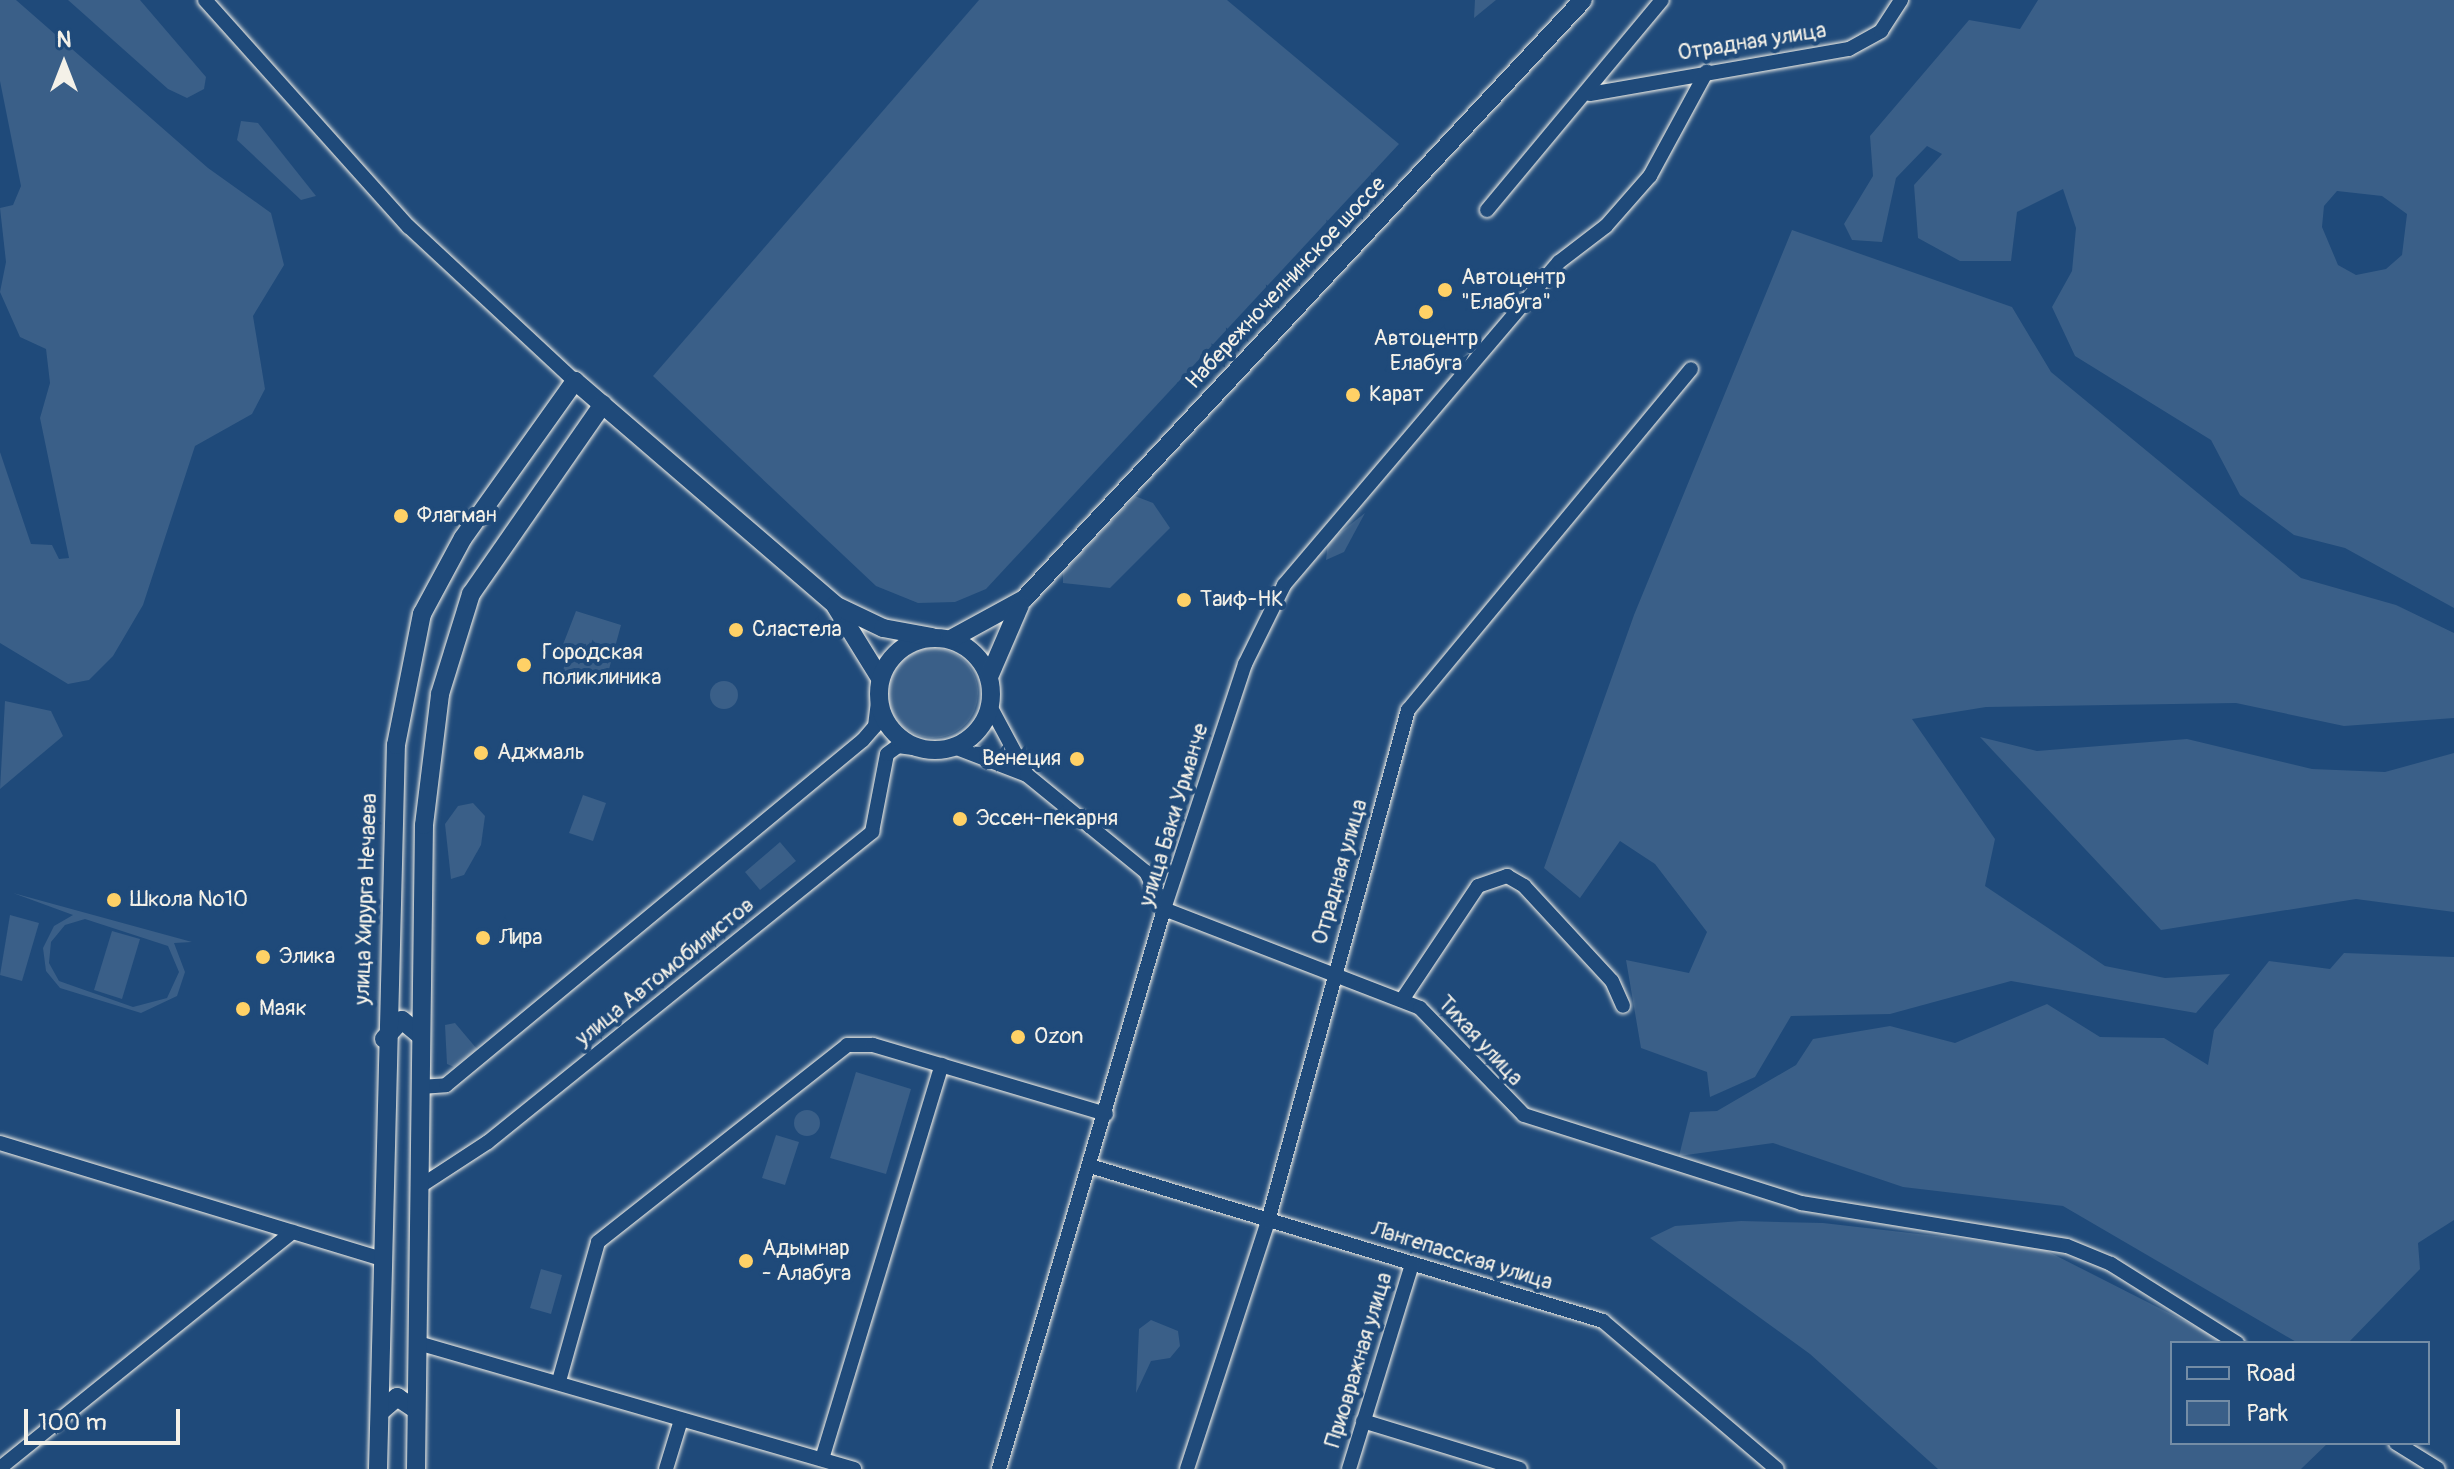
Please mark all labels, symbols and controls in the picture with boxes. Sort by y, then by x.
street label: Отрадная улица [1676,17,1828,67]
north arrow [24,24,104,104]
text: N [57,26,71,54]
street label: Набережночелнинское шоссе [1181,171,1391,395]
place label: Автоцентр "Елабуга" [1461,264,1566,316]
marker: Автоцентр "Елабуга" [1436,281,1454,299]
marker: Автоцентр Елабуга [1417,303,1435,321]
place label: Автоцентр Елабуга [1374,325,1478,376]
place label: Карат [1369,382,1424,408]
marker: Карат [1344,386,1362,404]
place label: Флагман [417,503,497,529]
marker: Флагман [392,507,410,525]
place label: Таиф-НК [1200,587,1284,613]
marker: Таиф-НК [1175,591,1193,609]
place label: Сластела [752,617,842,643]
marker: Сластела [727,621,745,639]
place label: Городская поликлиника [542,639,661,690]
marker: Городская поликлиника [513,654,535,676]
street label: улица Баки Урманче [1134,720,1214,910]
place label: Аджмаль [497,740,585,766]
marker: Аджмаль [472,744,490,762]
place label: Венеция [982,746,1061,772]
marker: Венеция [1068,750,1086,768]
street label: улица Хирурга Нечаева [349,793,383,1005]
street label: Отрадная улица [1307,796,1373,948]
place label: Эссен-пекарня [976,806,1118,832]
marker: Эссен-пекарня [951,810,969,828]
place label: Школа №10 [130,887,248,913]
marker: Школа №10 [105,891,123,909]
street label: улица Автомобилистов [570,892,760,1052]
place label: Лира [499,925,543,951]
marker: Лира [474,929,492,947]
place label: Элика [279,944,335,970]
marker: Элика [254,948,272,966]
street label: Тихая улица [1432,991,1528,1091]
place label: Маяк [259,996,307,1022]
marker: Маяк [234,1000,252,1018]
place label: Ozon [1034,1024,1083,1050]
marker: Ozon [1009,1028,1027,1046]
street label: Лангепасская улица [1368,1216,1556,1296]
place label: Адымнар - Алабуга [762,1235,851,1286]
marker: Адымнар - Алабуга [737,1252,755,1270]
street label: Приовражная улица [1320,1269,1398,1451]
legend [2170,1341,2430,1445]
text: Road [2246,1359,2296,1388]
scale bar [28,1393,184,1443]
text: Park [2246,1399,2288,1428]
text: 100 m [38,1408,107,1437]

